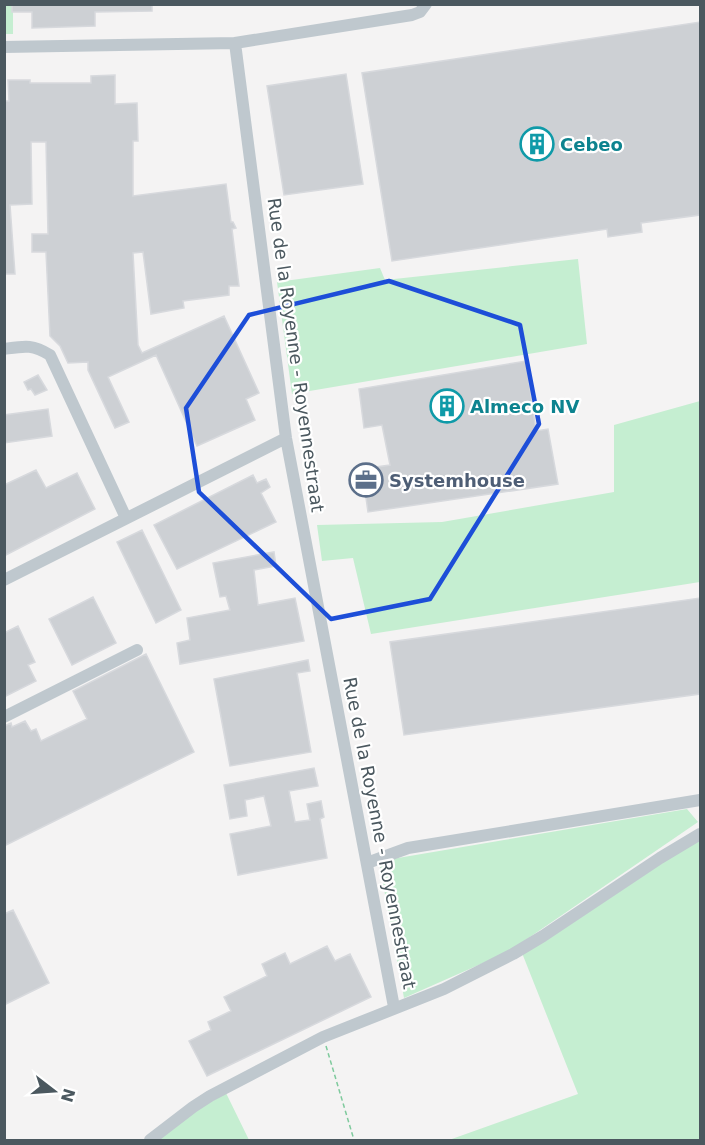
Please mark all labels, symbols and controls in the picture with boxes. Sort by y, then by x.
building icon: Cebeo [519,126,555,162]
place label: Cebeo [560,134,623,155]
street label: Rue de la Royenne - Royennestraat [264,196,328,514]
building icon: Almeco NV [429,388,465,424]
place label: Almeco NV [470,396,579,417]
office icon: Systemhouse [348,462,384,498]
place label: Systemhouse [389,470,525,491]
street label: Rue de la Royenne - Royennestraat [339,675,421,991]
north arrow [24,1061,84,1121]
text: N [57,1086,79,1104]

